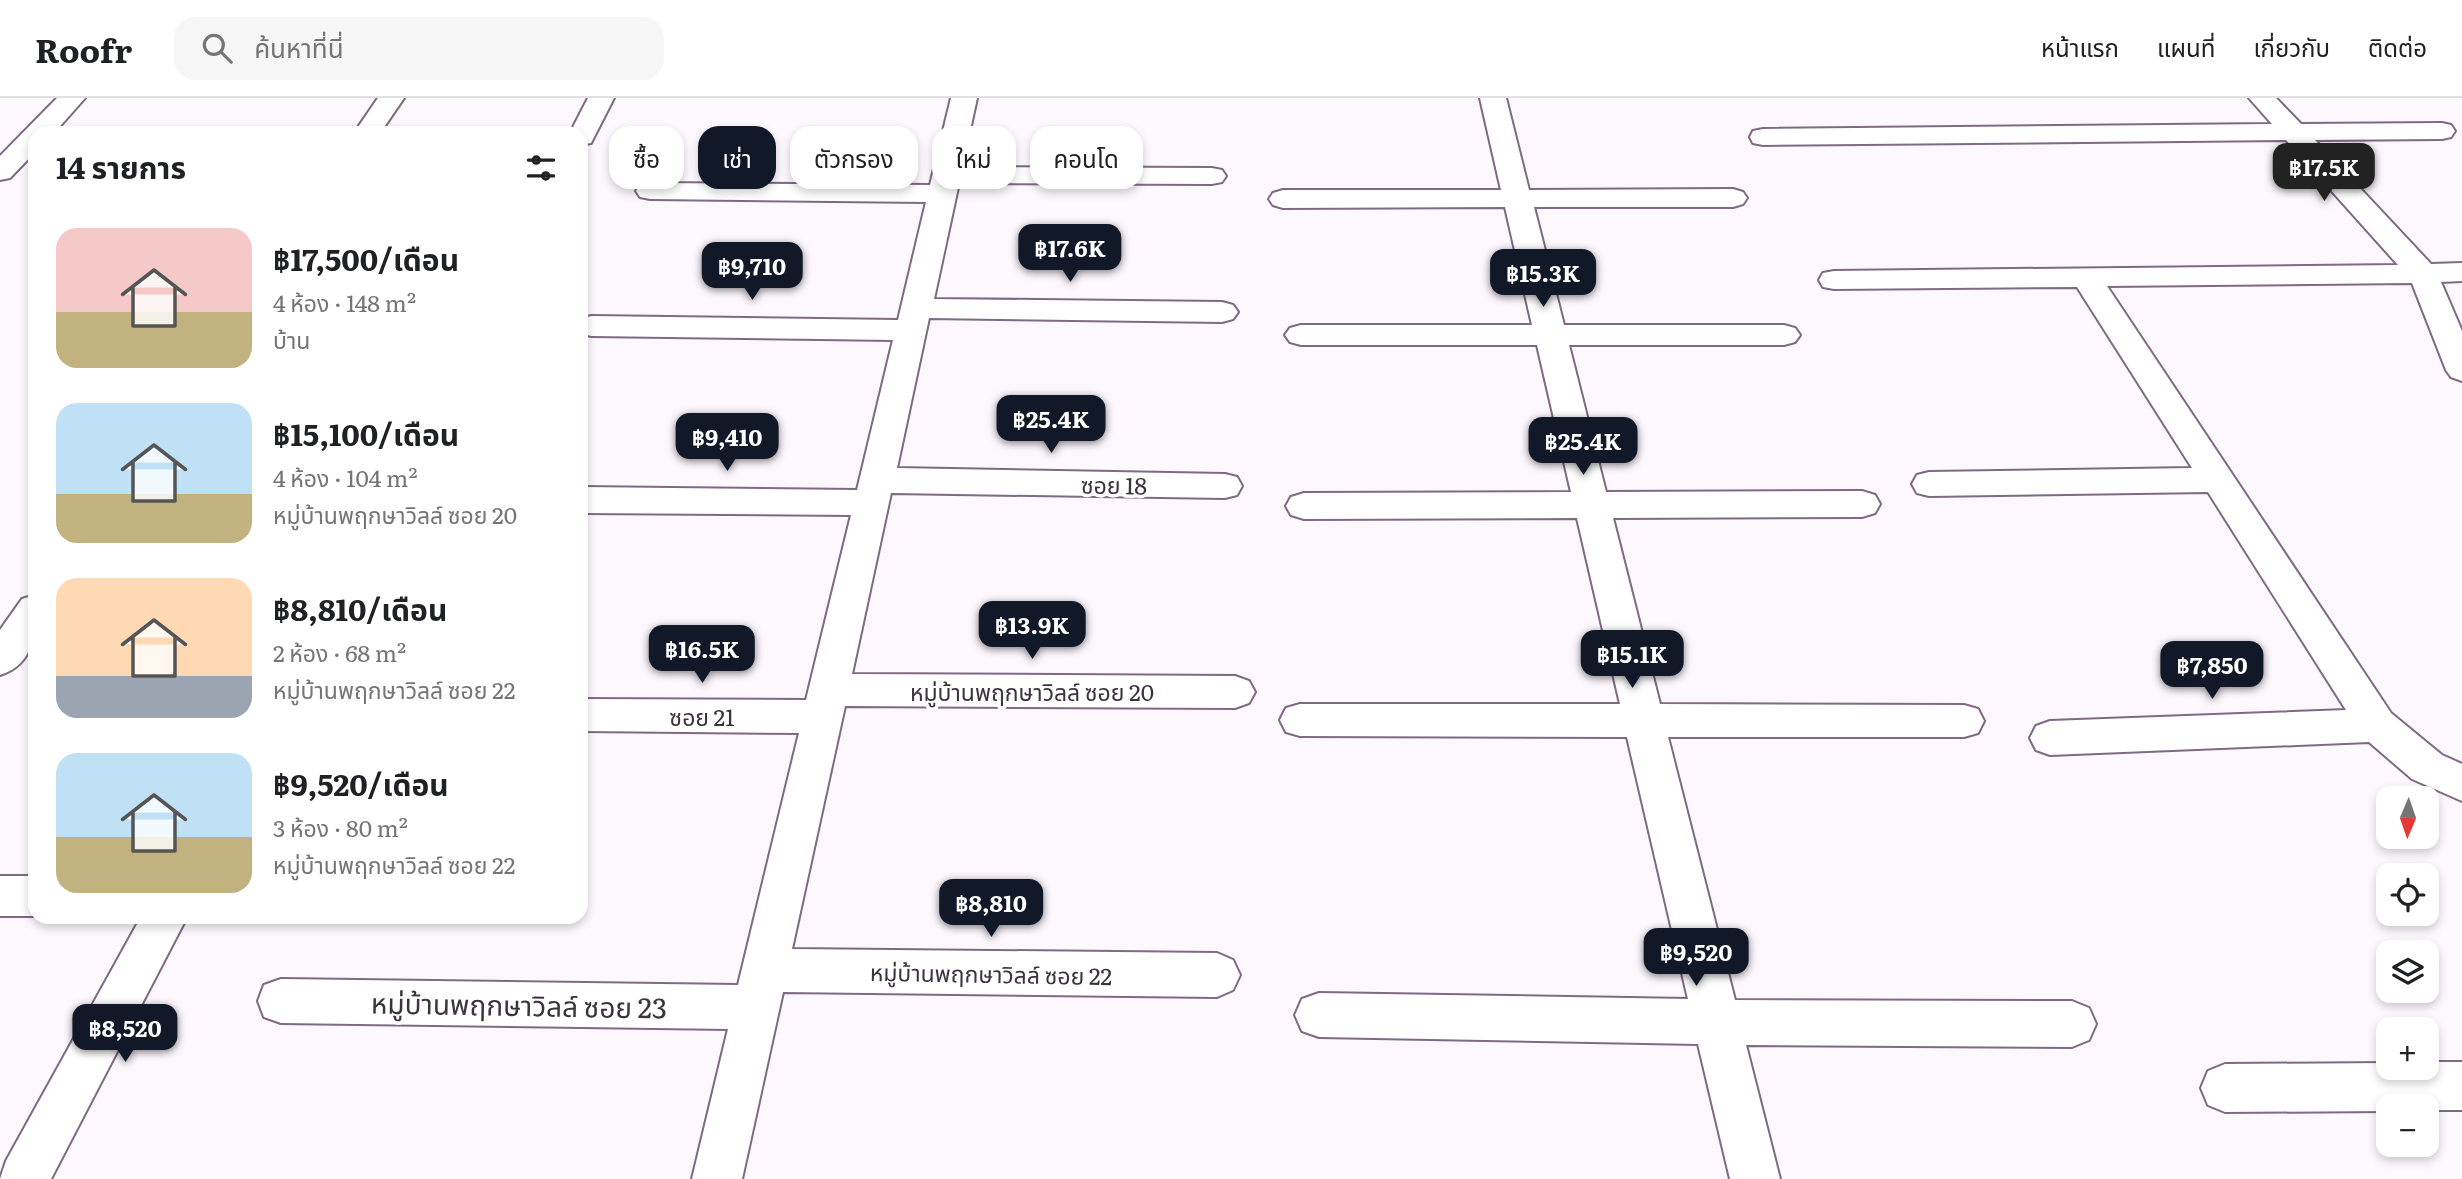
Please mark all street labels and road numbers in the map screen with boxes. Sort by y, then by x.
street label: ซอย 18 [1081,466,1147,502]
street label: หมู่บ้านพฤกษาวิลล์ ซอย 20 [910,674,1154,708]
street label: ซอย 21 [669,699,735,733]
street label: หมู่บ้านพฤกษาวิลล์ ซอย 22 [870,954,1112,992]
street label: หมู่บ้านพฤกษาวิลล์ ซอย 23 [371,980,667,1028]

